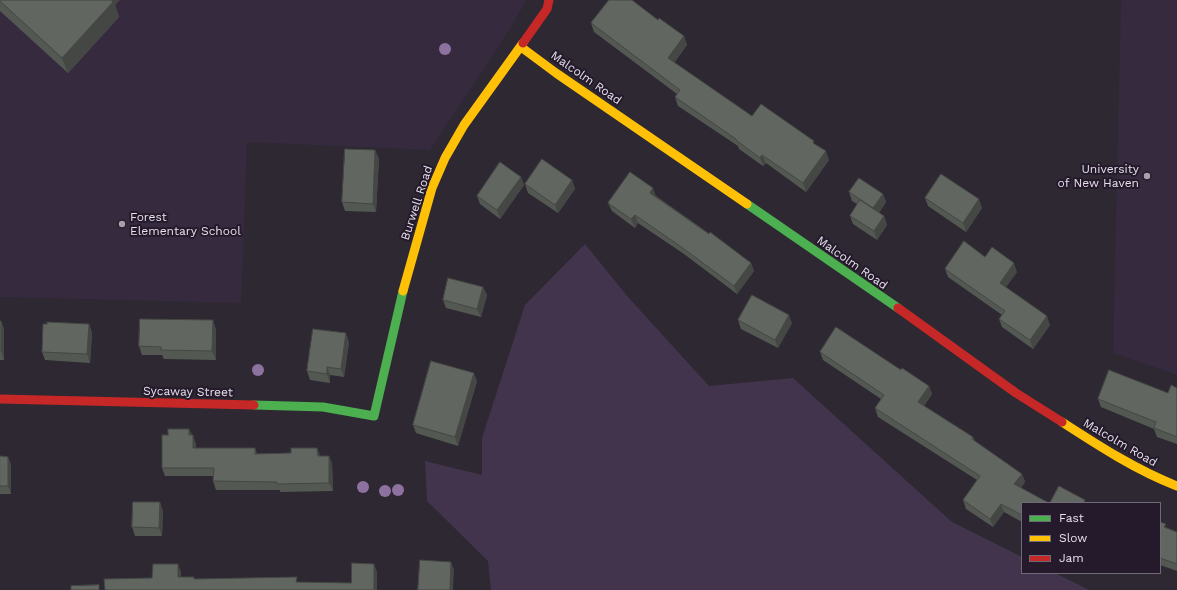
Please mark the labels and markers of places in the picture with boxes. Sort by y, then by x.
place label: University of New Haven [1058,162,1139,190]
marker: University of New Haven [1142,171,1152,181]
place label: Forest Elementary School [130,210,241,238]
marker: Forest Elementary School [117,219,127,229]

